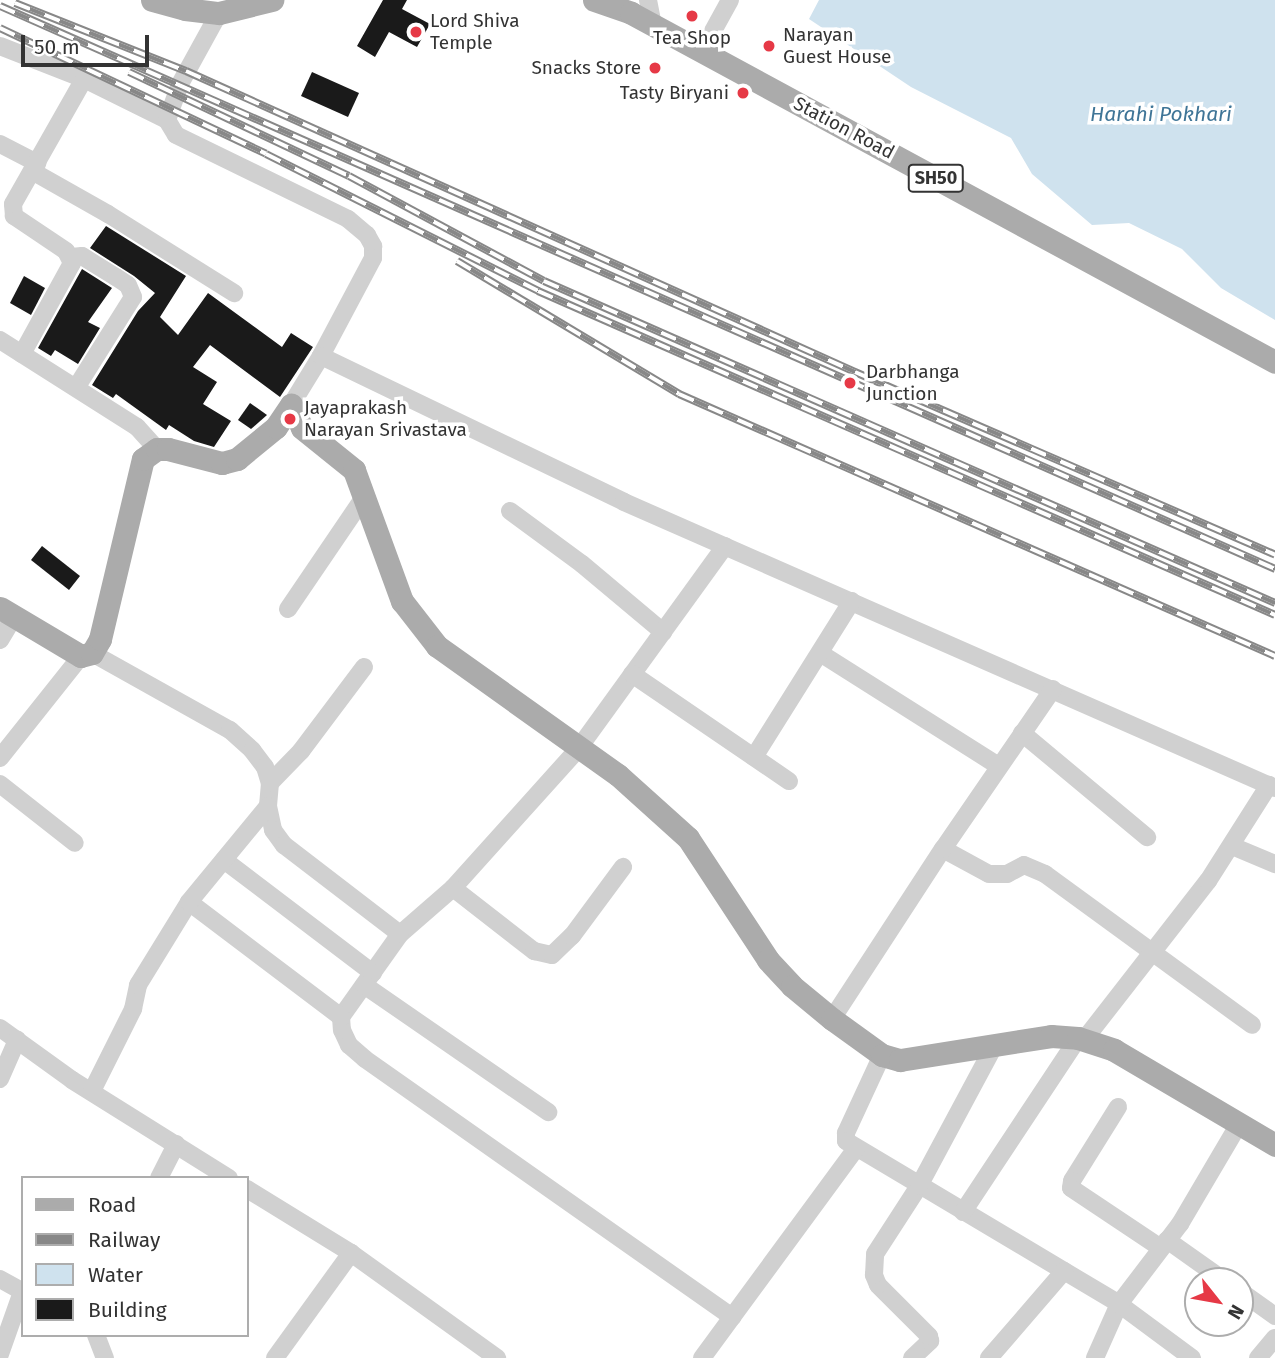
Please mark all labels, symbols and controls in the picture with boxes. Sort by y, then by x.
marker: Tea Shop [684,8,700,24]
place label: Lord Shiva Temple [430,10,519,54]
scale bar [24,21,152,65]
marker: Lord Shiva Temple [408,24,424,40]
place label: Narayan Guest House [783,24,891,68]
place label: Tea Shop [653,27,731,49]
text: 50 m [34,34,80,60]
marker: Narayan Guest House [761,38,777,54]
place label: Snacks Store [531,57,641,79]
marker: Snacks Store [647,60,663,76]
place label: Tasty Biryani [620,82,729,104]
marker: Tasty Biryani [735,85,751,101]
street label: Station Road [790,92,898,164]
water label: Harahi Pokhari [1090,101,1232,127]
road number: SH50 [906,163,966,192]
place label: Darbhanga Junction [866,361,959,405]
marker: Darbhanga Junction [840,373,860,393]
place label: Jayaprakash Narayan Srivastava [304,397,467,441]
marker: Jayaprakash Narayan Srivastava [282,411,298,427]
legend [21,1176,248,1337]
text: Road [88,1192,136,1218]
text: Railway [88,1227,160,1253]
text: Water [88,1262,143,1288]
north arrow [1184,1267,1254,1337]
text: Building [88,1297,167,1323]
text: N [1223,1301,1249,1323]

